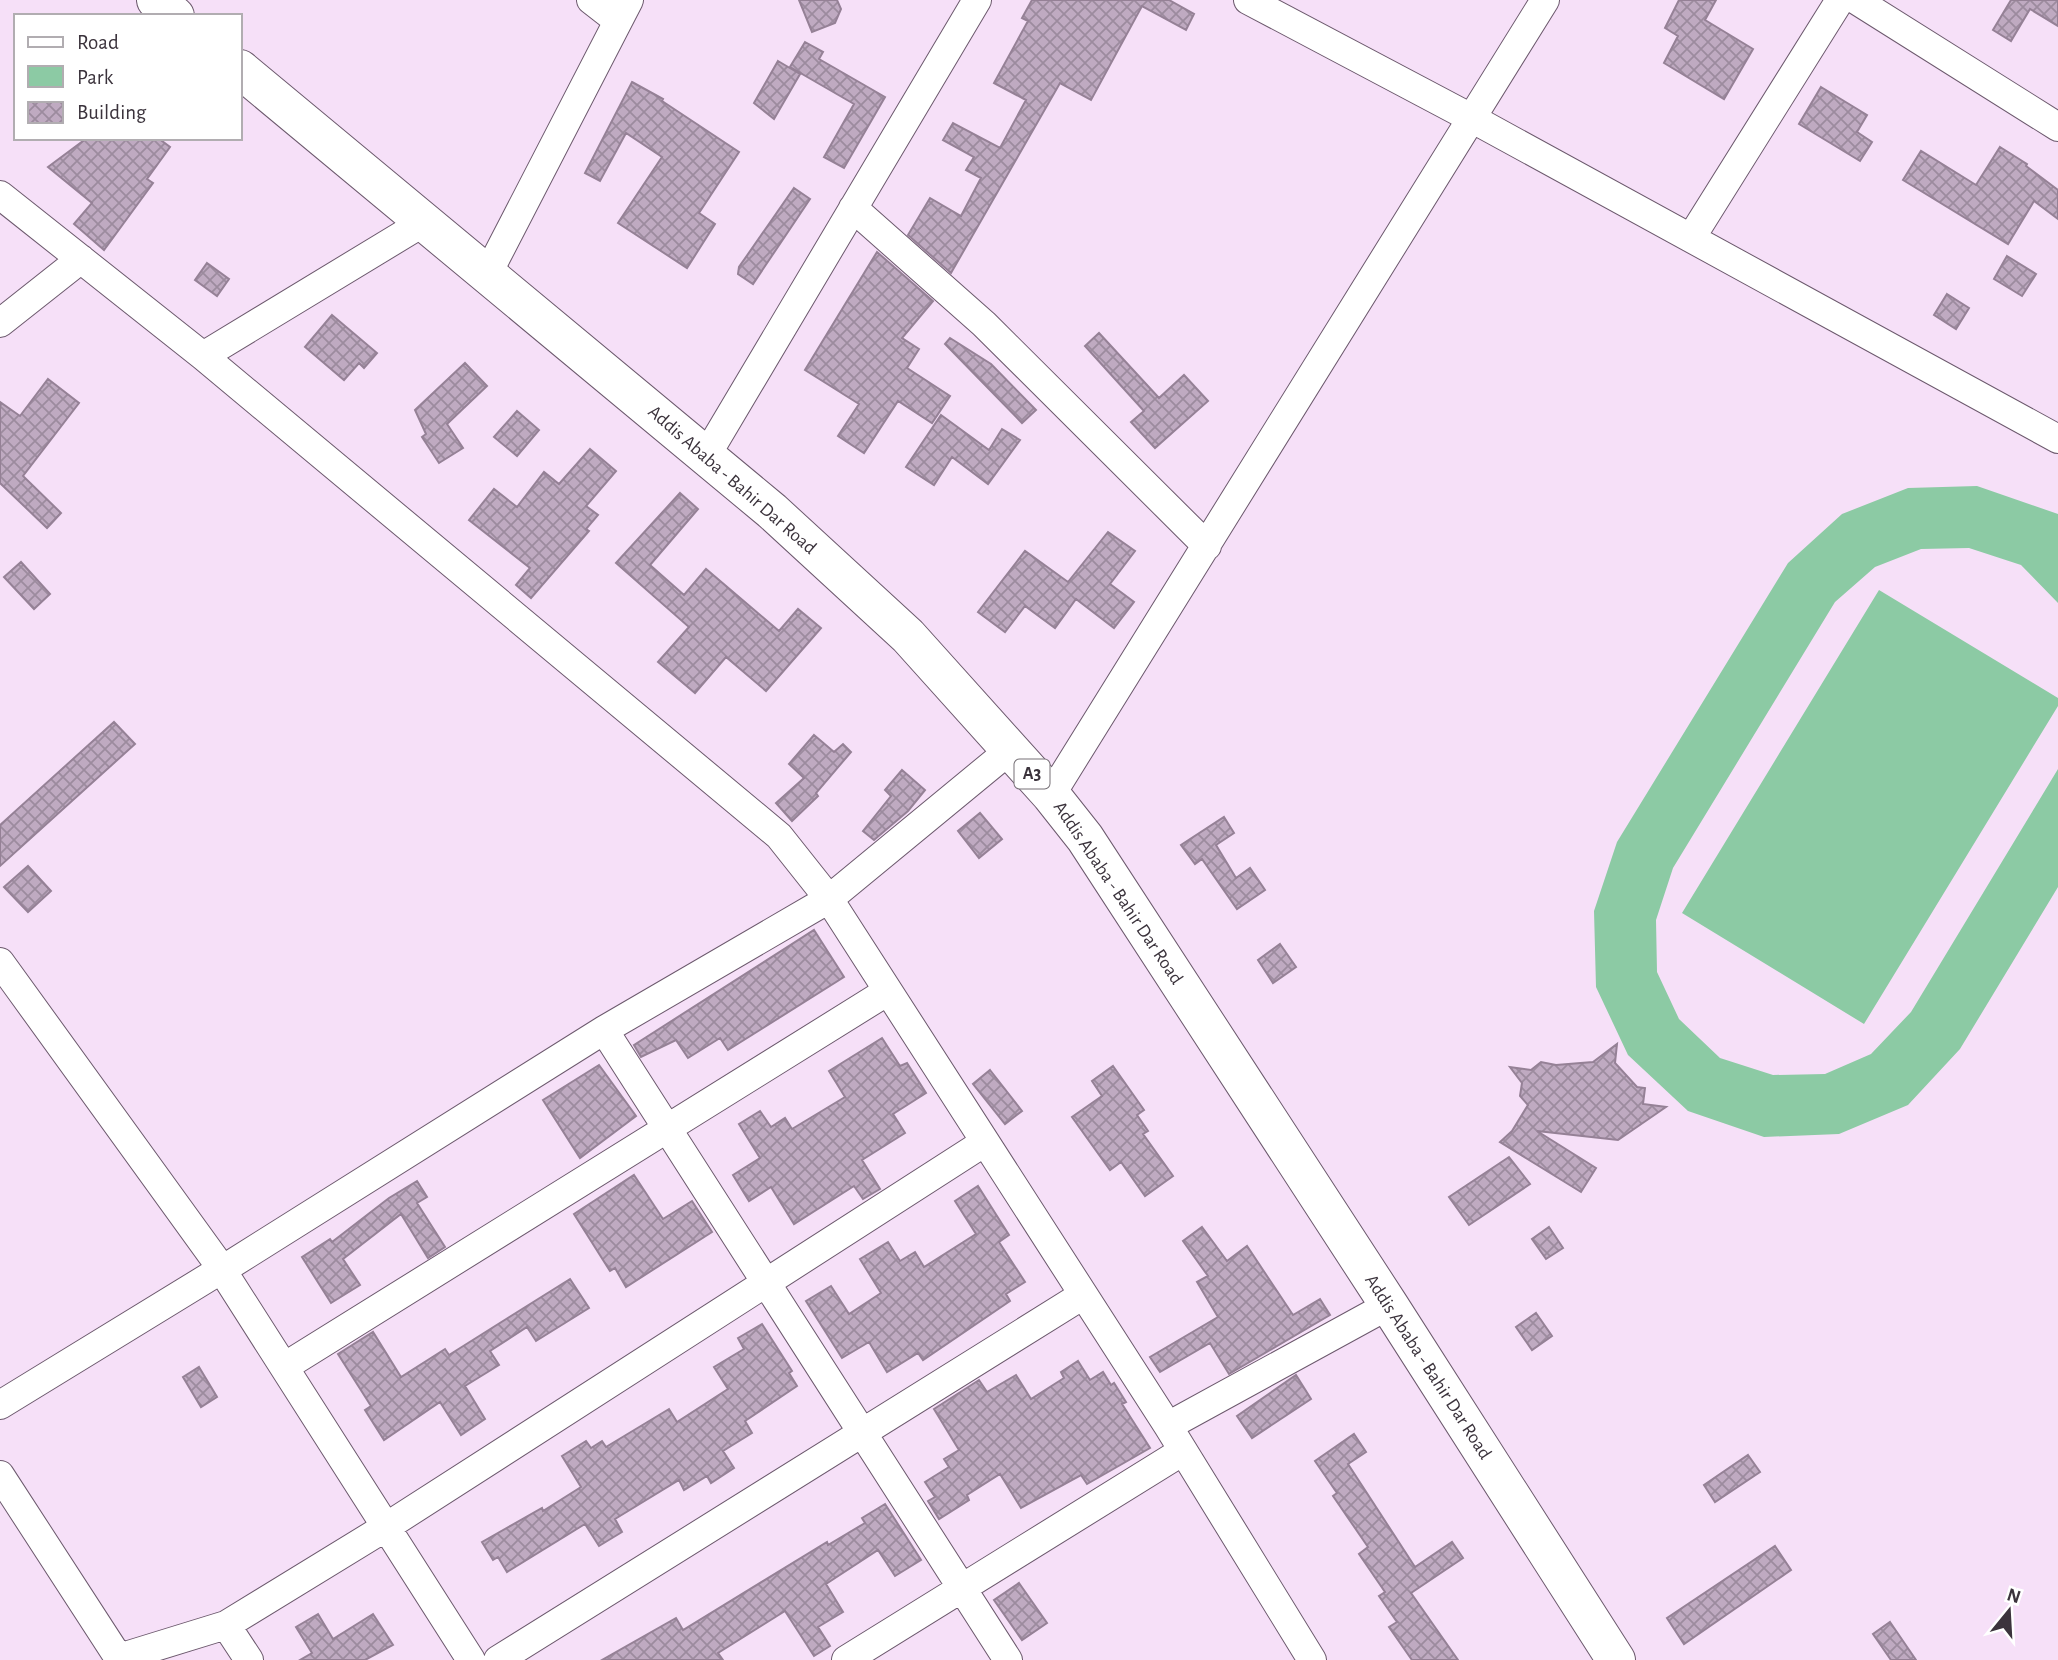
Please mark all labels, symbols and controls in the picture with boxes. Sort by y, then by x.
legend [14,14,242,140]
text: Road [77,32,119,53]
text: Park [77,67,114,88]
text: Building [77,102,147,123]
street label: Addis Ababa - Bahir Dar Road [644,402,820,558]
road number: A3 [1014,760,1050,788]
street label: Addis Ababa - Bahir Dar Road [1050,798,1186,988]
street label: Addis Ababa - Bahir Dar Road [1361,1271,1495,1463]
north arrow [1974,1576,2044,1646]
text: N [2005,1585,2023,1607]

